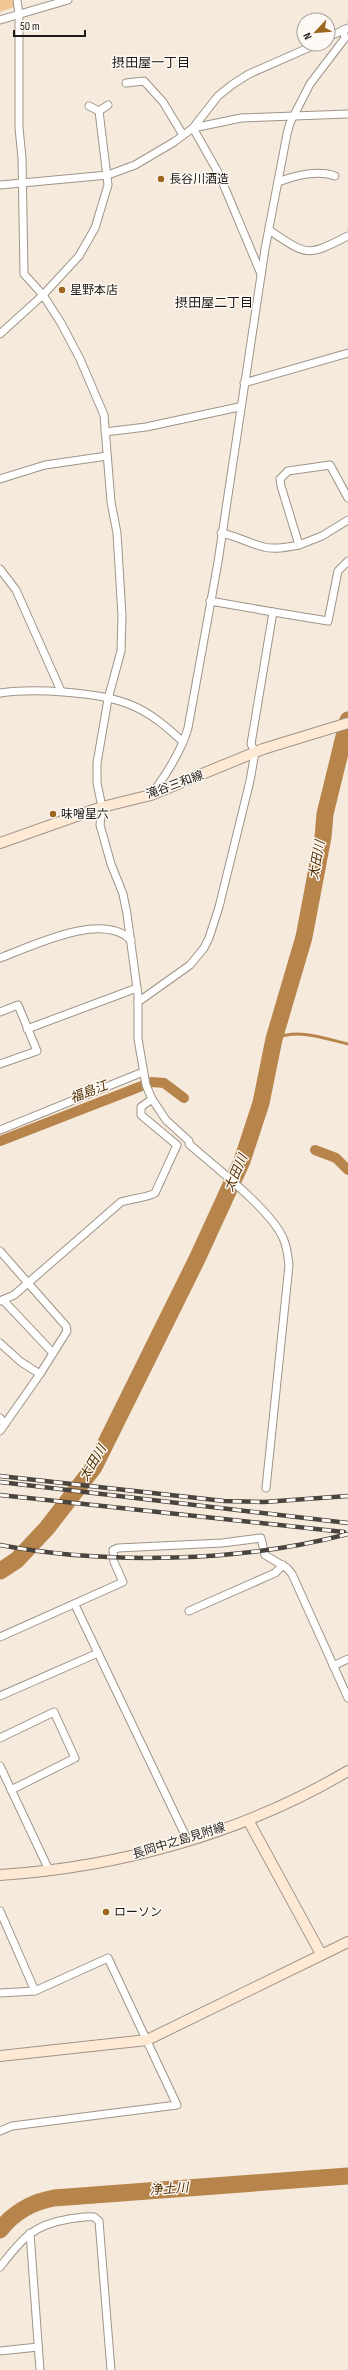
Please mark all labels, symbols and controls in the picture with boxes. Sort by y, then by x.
scale bar [14,12,85,38]
north arrow [296,12,336,52]
text: 50 m [20,19,40,34]
text: N [300,31,315,42]
district label: 摂田屋一丁目 [112,55,190,71]
place label: 長谷川酒造 [169,172,229,187]
marker: 長谷川酒造 [156,174,166,184]
place label: 星野本店 [70,283,118,298]
marker: 星野本店 [57,285,67,295]
district label: 摂田屋二丁目 [175,295,253,311]
street label: 滝谷三和線 [144,768,206,802]
place label: 味噌星六 [61,807,109,822]
marker: 味噌星六 [48,809,58,819]
water label: 太田川 [306,837,329,881]
water label: 福島江 [68,1077,112,1106]
water label: 太田川 [221,1150,252,1194]
water label: 太田川 [76,1440,111,1484]
street label: 長岡中之島見附線 [131,1820,227,1862]
place label: ローソン [114,1905,162,1920]
marker: ローソン [101,1907,111,1917]
water label: 浄土川 [149,2180,191,2198]

